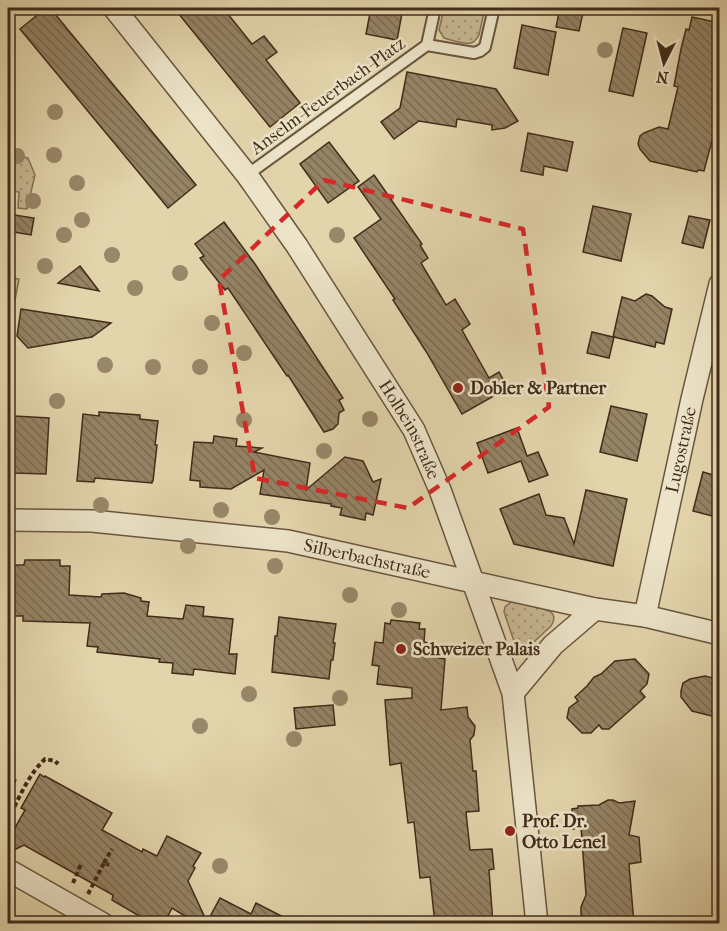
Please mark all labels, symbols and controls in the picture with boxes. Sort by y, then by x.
street label: Anselm-Feuerbach-Platz [246,33,410,160]
north arrow [634,33,694,93]
text: N [655,67,670,88]
street label: Holbeinstraße [374,376,445,482]
place label: Dobler & Partner [470,378,606,399]
marker: Dobler & Partner [451,381,465,395]
street label: Lugostraße [661,405,701,495]
street label: Silberbachstraße [302,534,432,583]
place label: Schweizer Palais [413,639,540,660]
marker: Schweizer Palais [394,642,408,656]
place label: Prof. Dr. Otto Lenel [522,811,607,853]
marker: Prof. Dr. Otto Lenel [503,824,517,838]

